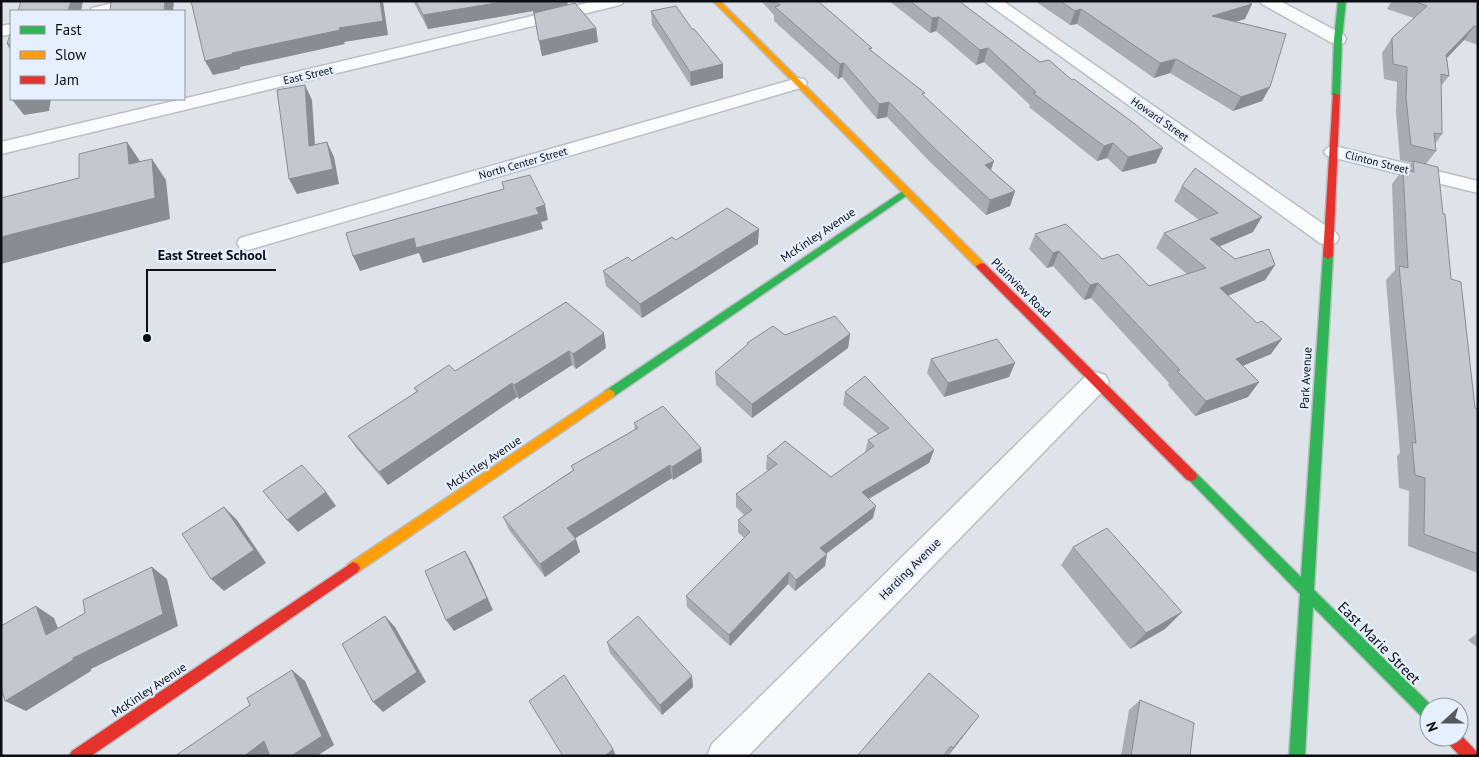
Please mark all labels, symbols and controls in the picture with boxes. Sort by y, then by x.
legend [10,10,185,100]
text: Fast [55,20,82,39]
text: Slow [55,45,86,64]
street label: East Street [282,62,335,88]
text: Jam [54,70,79,89]
street label: Howard Street [1128,94,1192,144]
street label: North Center Street [477,144,569,182]
street label: Clinton Street [1344,147,1410,177]
street label: McKinley Avenue [778,204,858,265]
callout: East Street School [147,241,276,270]
text: East Street School [158,246,267,264]
street label: Plainview Road [988,255,1054,321]
street label: Park Avenue [1296,347,1315,409]
street label: McKinley Avenue [444,432,524,493]
street label: Harding Avenue [876,535,944,603]
street label: East Marie Street [1334,597,1425,688]
street label: McKinley Avenue [109,659,189,720]
north arrow [1419,697,1469,747]
text: N [1422,719,1442,734]

